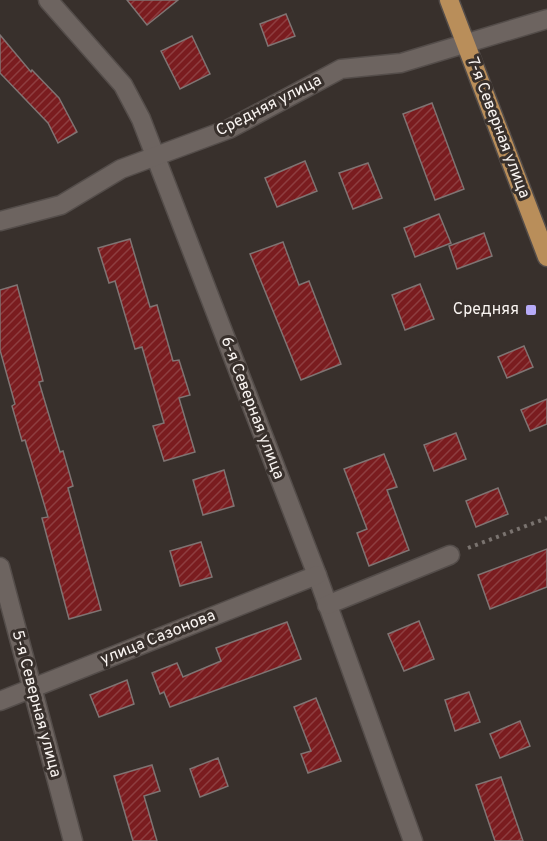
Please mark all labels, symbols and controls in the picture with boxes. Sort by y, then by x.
street label: 7-я Северная улица [462,55,534,201]
street label: Средняя улица [213,71,325,141]
place label: Средняя [453,300,519,320]
marker: Средняя [524,303,538,317]
street label: 6-я Северная улица [216,334,288,482]
street label: улица Сазонова [98,606,218,670]
street label: 5-я Северная улица [7,628,65,780]

